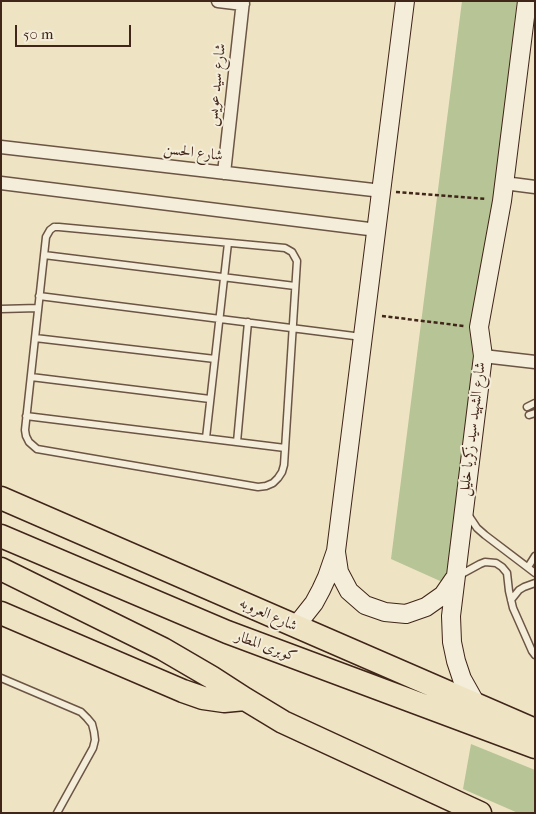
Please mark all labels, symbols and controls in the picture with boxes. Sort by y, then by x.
scale bar [18,15,134,47]
text: 50 m [23,25,53,43]
street label: شارع سيد عويس [204,43,230,127]
street label: شارع الحسن [162,140,224,166]
street label: شارع الشهيد سيد زكريا خليل [456,361,490,497]
street label: شارع العروبه [236,594,300,636]
street label: كوبرى المطار [233,628,299,666]

